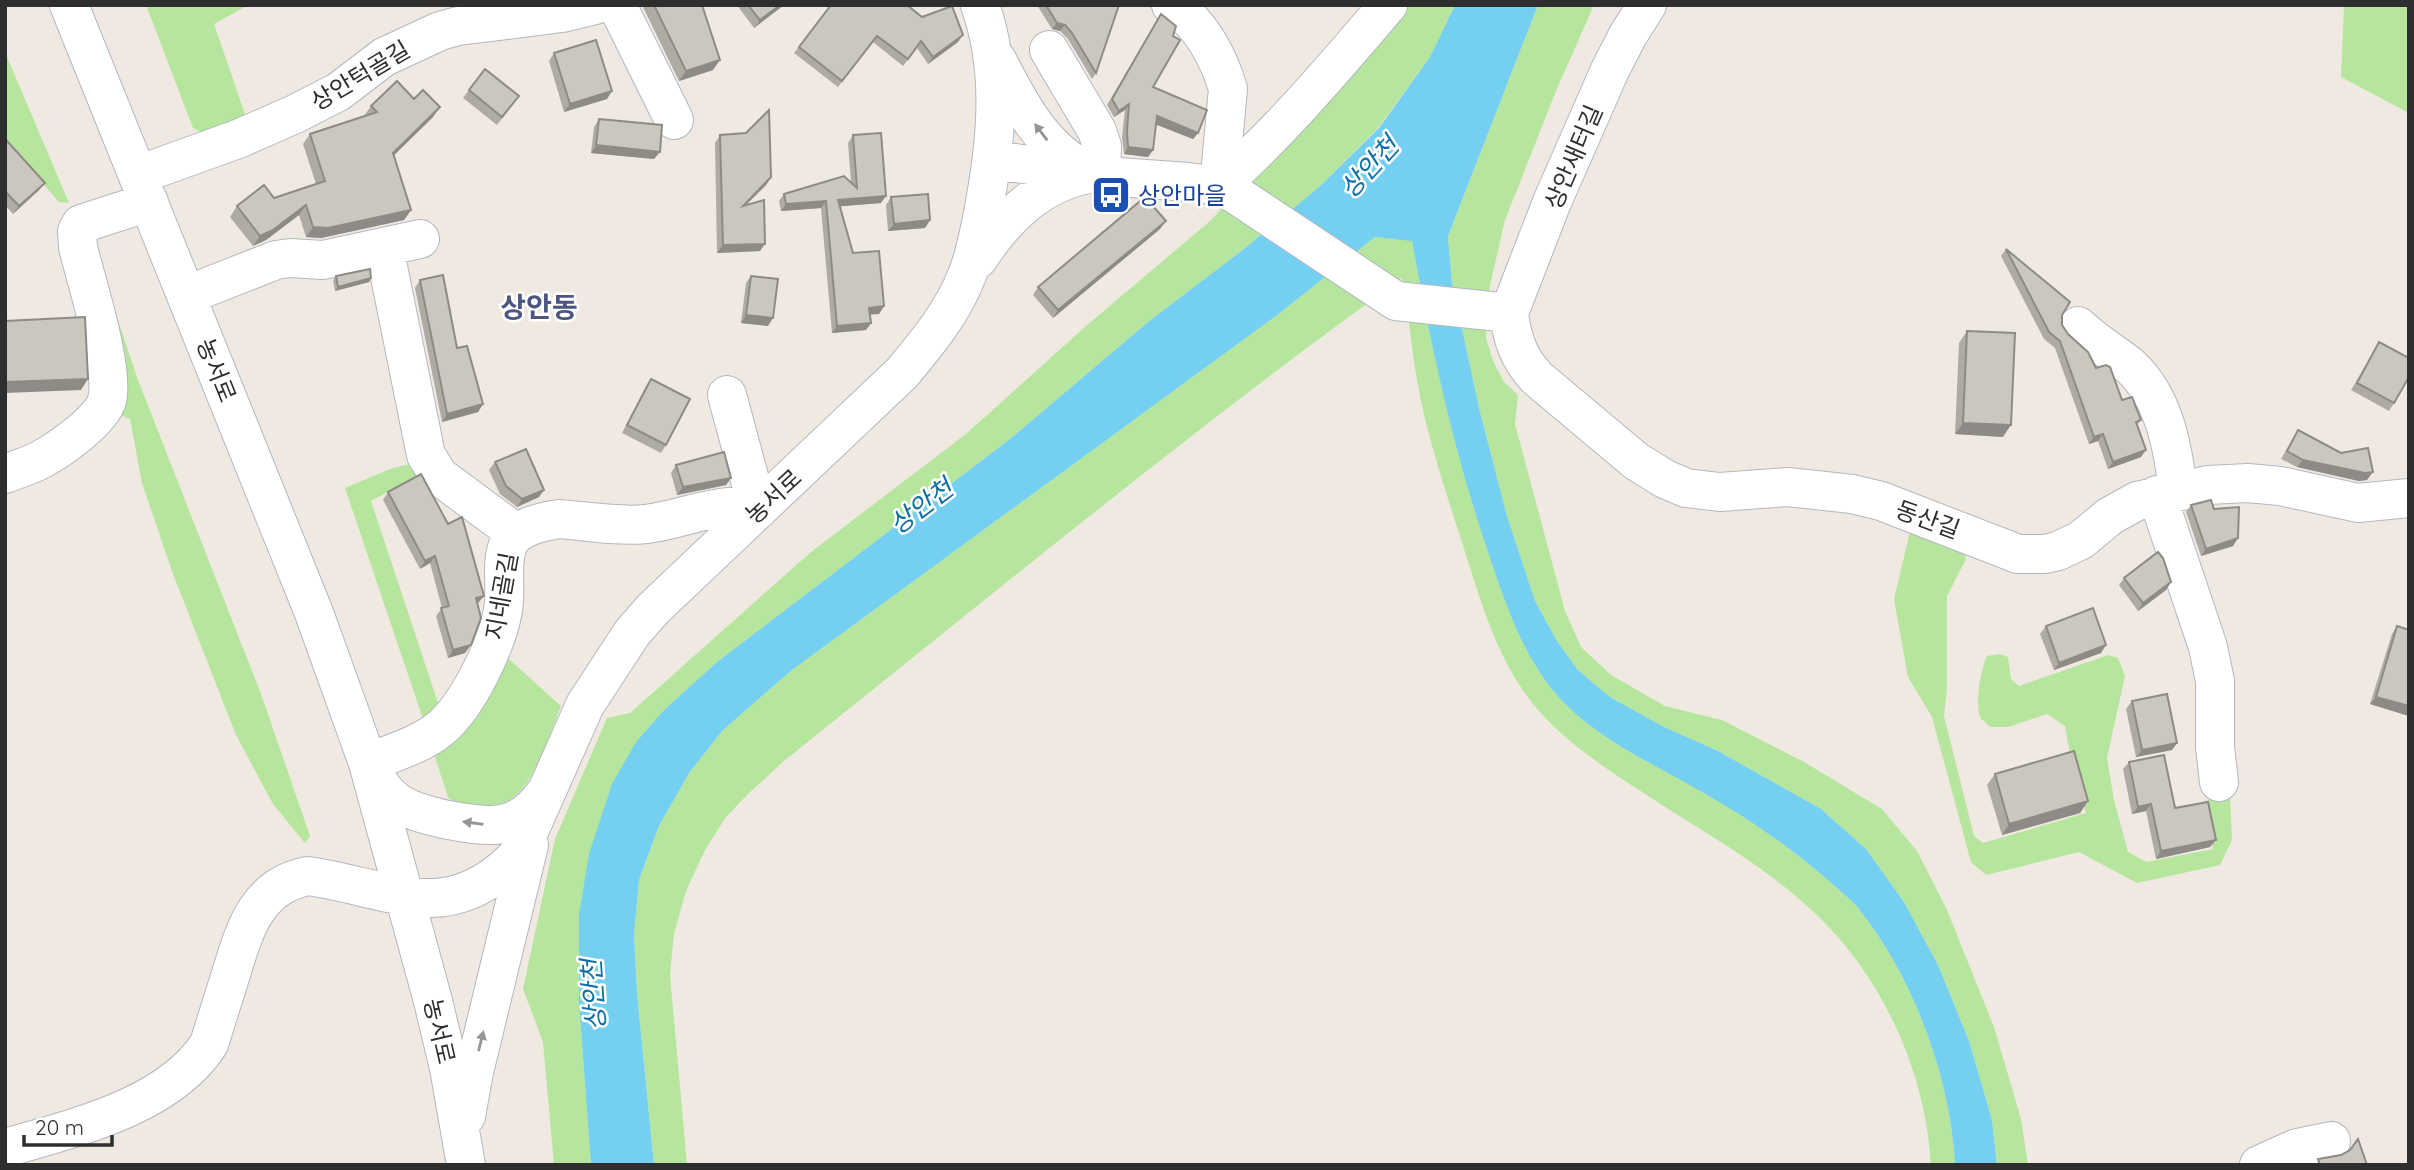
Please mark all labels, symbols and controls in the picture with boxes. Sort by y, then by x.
street label: 상안턱골길 [305,34,415,116]
street label: 상안새터길 [1538,100,1608,214]
one-way arrow [1033,123,1048,141]
water label: 상안천 [1332,127,1408,204]
bus stop icon: 상안마을 [1090,174,1132,216]
place label: 상안마을 [1138,180,1226,210]
district label: 상안동 [500,289,578,324]
street label: 농서로 [191,334,243,406]
street label: 농서로 [739,462,807,530]
water label: 상안천 [882,469,962,541]
street label: 동산길 [1892,494,1964,544]
street label: 지네골길 [479,550,523,642]
one-way arrow [462,817,484,828]
water label: 상안천 [574,955,612,1032]
street label: 농서로 [418,995,462,1067]
one-way arrow [476,1030,487,1052]
scale bar [24,1104,112,1148]
text: 20 m [35,1114,84,1140]

